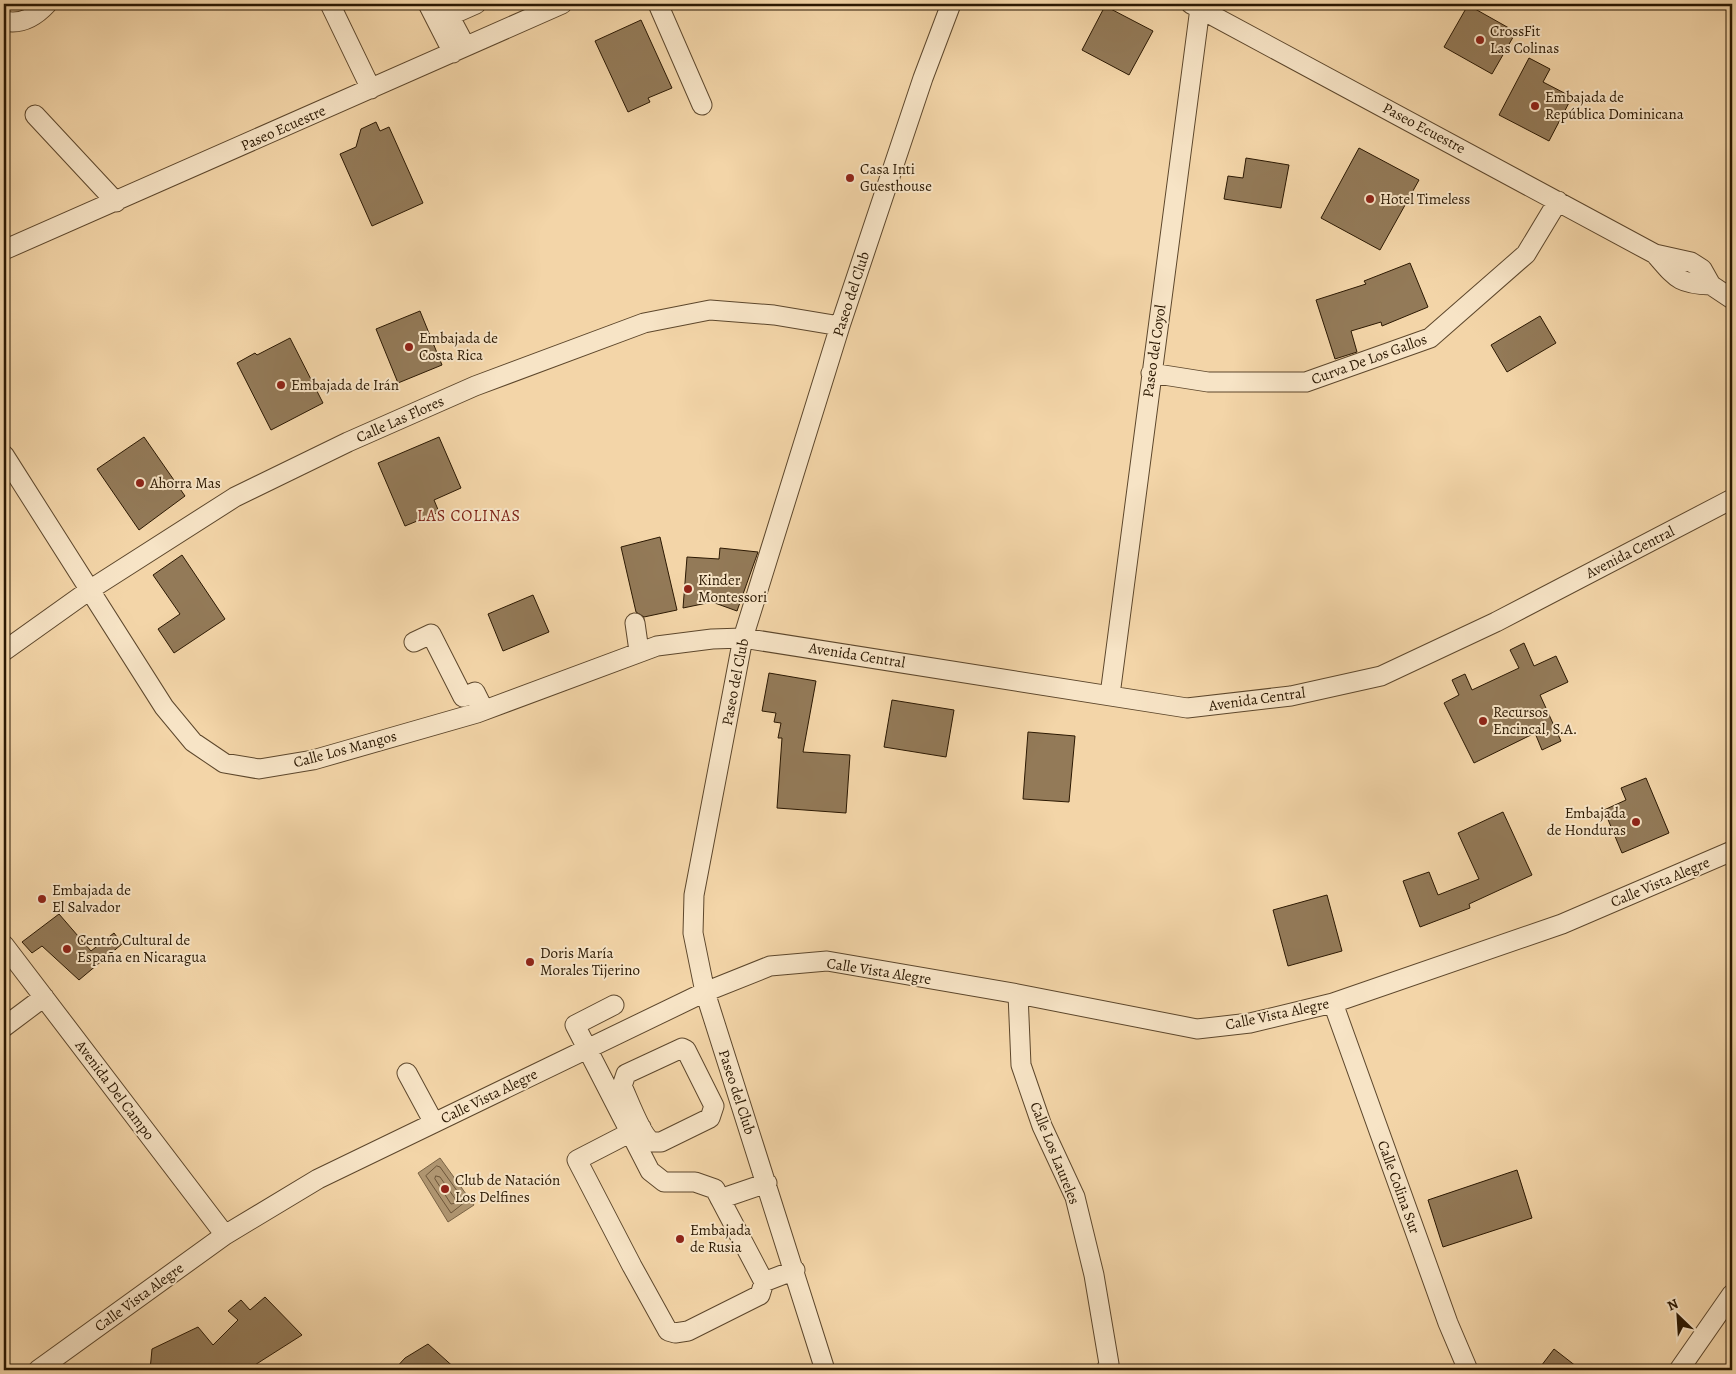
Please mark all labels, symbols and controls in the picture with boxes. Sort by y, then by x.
place label: CrossFit Las Colinas [1490,21,1559,58]
marker: CrossFit Las Colinas [1474,34,1486,46]
place label: Embajada de República Dominicana [1545,87,1684,124]
street label: Paseo Ecuestre [1379,98,1469,158]
street label: Paseo Ecuestre [237,100,329,156]
marker: Embajada de República Dominicana [1529,100,1541,112]
place label: Casa Inti Guesthouse [860,159,932,196]
marker: Casa Inti Guesthouse [844,172,856,184]
place label: Hotel Timeless [1380,189,1470,209]
marker: Hotel Timeless [1364,193,1376,205]
street label: Paseo del Club [828,249,874,339]
street label: Paseo del Coyol [1138,303,1170,399]
place label: Embajada de Costa Rica [419,328,498,365]
street label: Curva De Los Gallos [1308,329,1430,389]
marker: Embajada de Costa Rica [403,341,415,353]
place label: Embajada de Irán [291,375,399,395]
marker: Embajada de Irán [275,379,287,391]
street label: Calle Las Flores [353,391,447,447]
place label: Ahorra Mas [149,473,221,493]
marker: Ahorra Mas [134,477,146,489]
district label: LAS COLINAS [417,505,521,527]
street label: Avenida Central [1581,521,1678,583]
place label: Kinder Montessori [698,570,767,607]
marker: Kinder Montessori [682,583,694,595]
street label: Paseo del Club [717,636,753,727]
street label: Avenida Central [806,637,907,673]
street label: Avenida Central [1206,682,1307,716]
place label: Recursos Encincal, S.A. [1493,702,1577,739]
marker: Recursos Encincal, S.A. [1477,715,1489,727]
street label: Calle Los Mangos [291,726,399,772]
place label: Embajada de Honduras [1547,803,1626,840]
marker: Embajada de Honduras [1630,816,1642,828]
street label: Calle Vista Alegre [1607,852,1713,912]
place label: Embajada de El Salvador [52,880,131,917]
marker: Embajada de El Salvador [36,893,48,905]
place label: Centro Cultural de España en Nicaragua [77,930,206,967]
marker: Centro Cultural de España en Nicaragua [61,943,73,955]
place label: Doris María Morales Tijerino [540,943,640,980]
street label: Calle Vista Alegre [825,953,933,989]
marker: Doris María Morales Tijerino [524,956,536,968]
street label: Calle Vista Alegre [1223,993,1331,1035]
street label: Avenida Del Campo [70,1035,159,1144]
street label: Paseo del Club [714,1047,760,1137]
street label: Calle Vista Alegre [437,1064,541,1128]
street label: Calle Los Laureles [1025,1099,1085,1207]
street label: Calle Colina Sur [1373,1138,1425,1237]
place label: Club de Natación Los Delfines [455,1170,560,1207]
marker: Club de Natación Los Delfines [439,1183,451,1195]
place label: Embajada de Rusia [690,1220,751,1257]
marker: Embajada de Rusia [674,1233,686,1245]
street label: Calle Vista Alegre [90,1258,188,1336]
north arrow [1654,1292,1704,1342]
text: N [1664,1294,1681,1315]

